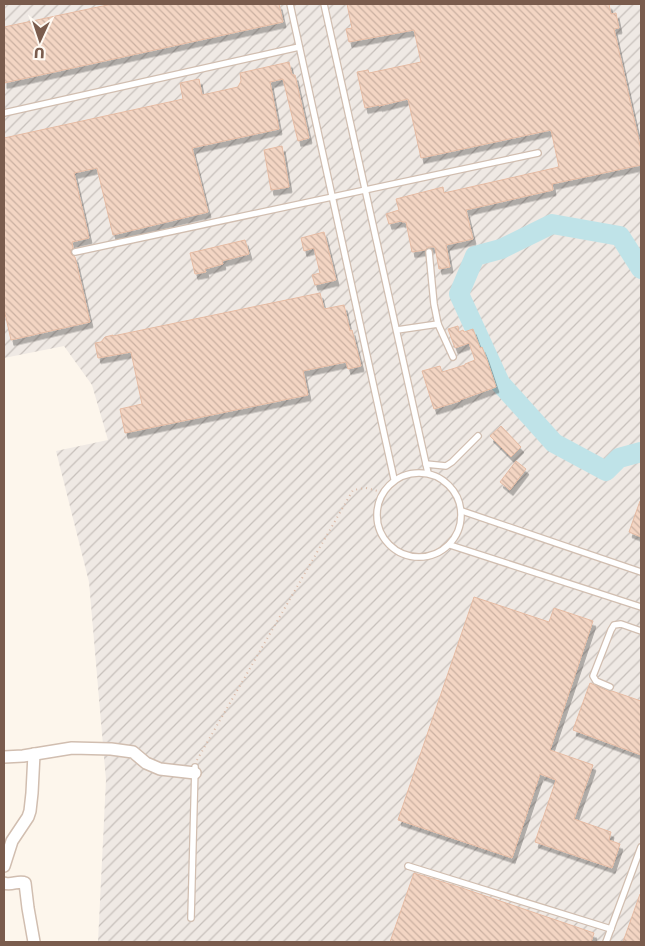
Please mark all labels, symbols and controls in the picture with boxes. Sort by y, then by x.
north arrow [15,15,65,65]
text: U [33,45,45,61]

